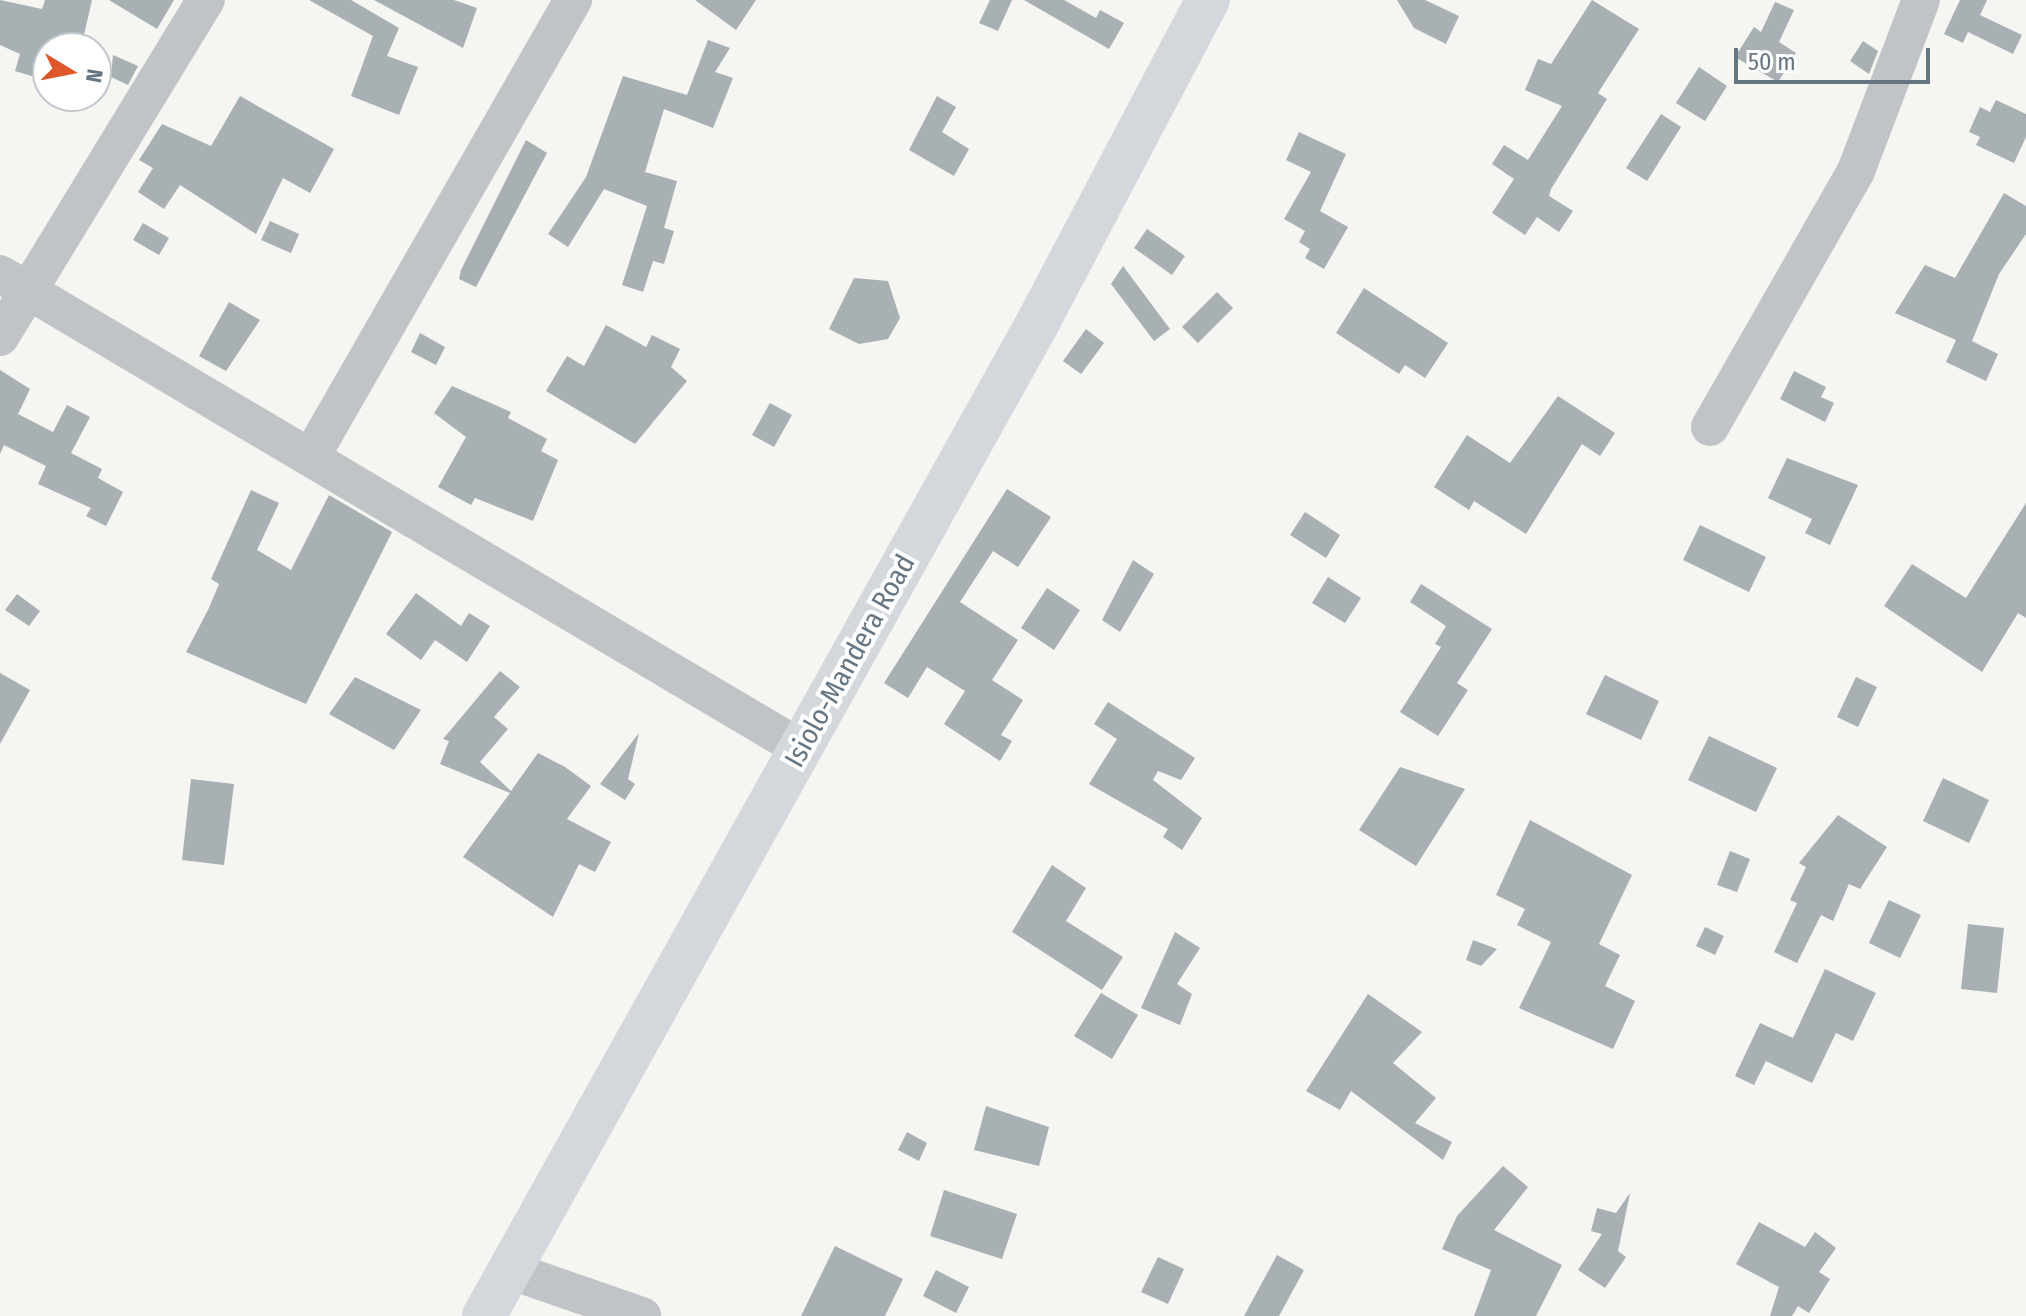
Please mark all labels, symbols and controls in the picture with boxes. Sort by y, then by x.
north arrow [32,32,112,112]
scale bar [1738,32,1934,82]
text: 50 m [1748,48,1796,76]
text: N [80,67,109,85]
street label: Isiolo-Mandera Road [778,549,922,773]

